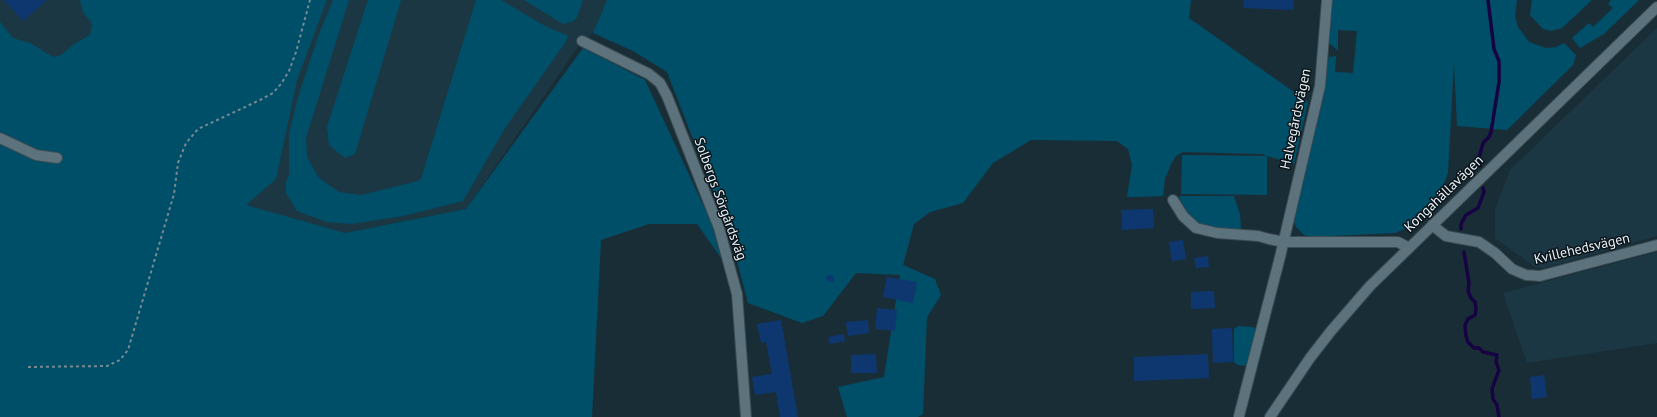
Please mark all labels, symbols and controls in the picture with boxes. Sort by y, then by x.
street label: Halvegårdsvägen [1277,67,1315,171]
street label: Solbergs Sörgårdsväg [690,135,750,263]
street label: Kongahällavägen [1401,152,1487,236]
street label: Kvillehedsvägen [1532,230,1632,268]

